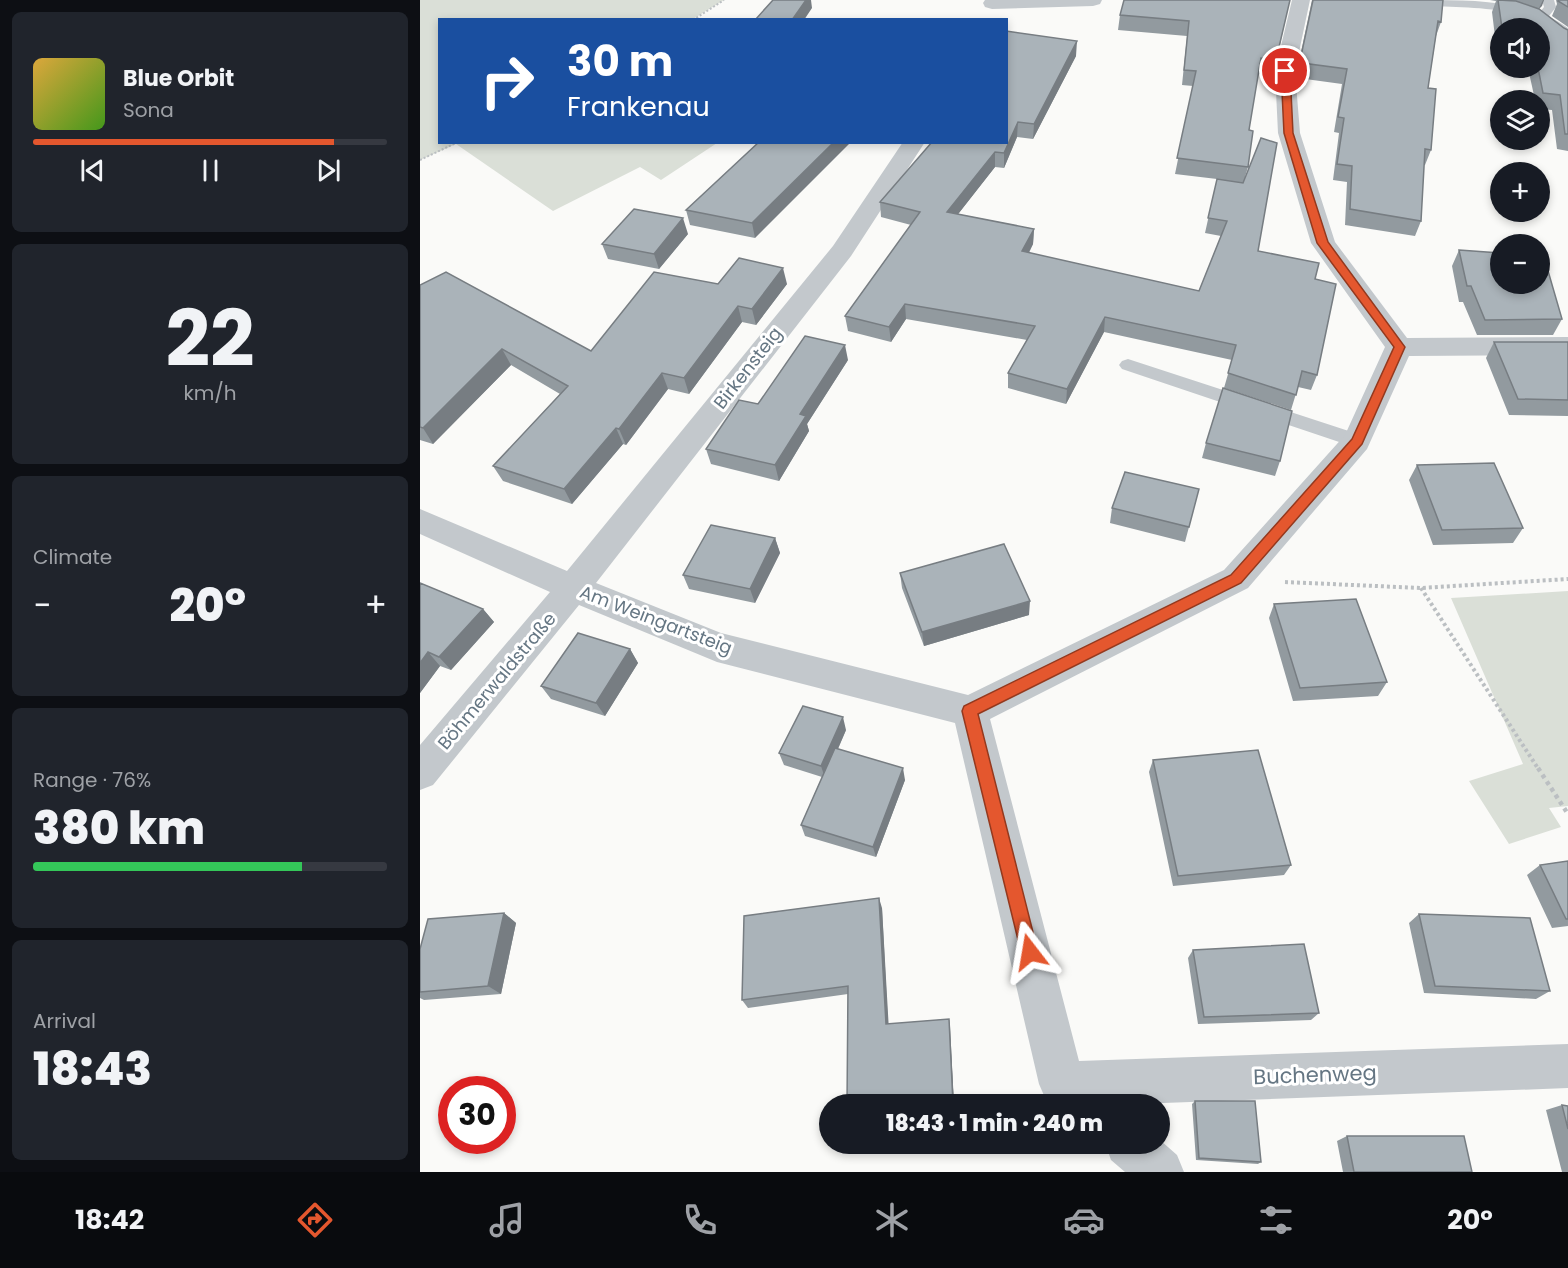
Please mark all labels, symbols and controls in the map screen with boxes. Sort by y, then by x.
map controls [1490,18,1550,294]
button: sound [1490,18,1550,78]
text: 30 m [567,32,673,91]
icon: right [468,42,546,120]
pin [1259,45,1310,96]
icon: arrive [1268,54,1301,87]
text: Blue Orbit [123,63,234,94]
text: Frankenau [567,88,710,125]
button: layers [1490,90,1550,150]
text: Sona [123,96,174,124]
icon: previous [76,154,109,187]
icon: pause [194,154,227,187]
icon: next [312,154,345,187]
button: + [1490,162,1550,222]
button: − [1490,234,1550,294]
text: 22 [165,284,255,393]
street label: Birkensteig [708,321,788,414]
text: km/h [183,379,237,407]
text: Climate [33,543,112,571]
text: 20° [169,574,246,637]
street label: Am Weingartsteig [576,579,736,660]
text: − [33,582,51,629]
text: + [364,582,387,629]
street label: Böhmerwaldstraße [432,607,562,755]
text: Range · 76% [33,766,151,794]
text: 380 km [33,797,205,860]
position arrow [998,920,1062,984]
text: Arrival [33,1007,96,1035]
text: 18:43 [33,1038,152,1101]
street label: Buchenweg [1253,1058,1377,1091]
speed limit sign: 30 [438,1076,516,1154]
text: 18:43 · 1 min · 240 m [886,1108,1103,1139]
icon: directions [294,1199,336,1241]
icon: music [486,1199,528,1241]
icon: phone [679,1199,721,1241]
icon: climate [871,1199,913,1241]
icon: car [1063,1199,1105,1241]
icon: filters [1255,1199,1297,1241]
text: 18:42 [75,1201,144,1238]
text: 20° [1447,1201,1493,1238]

